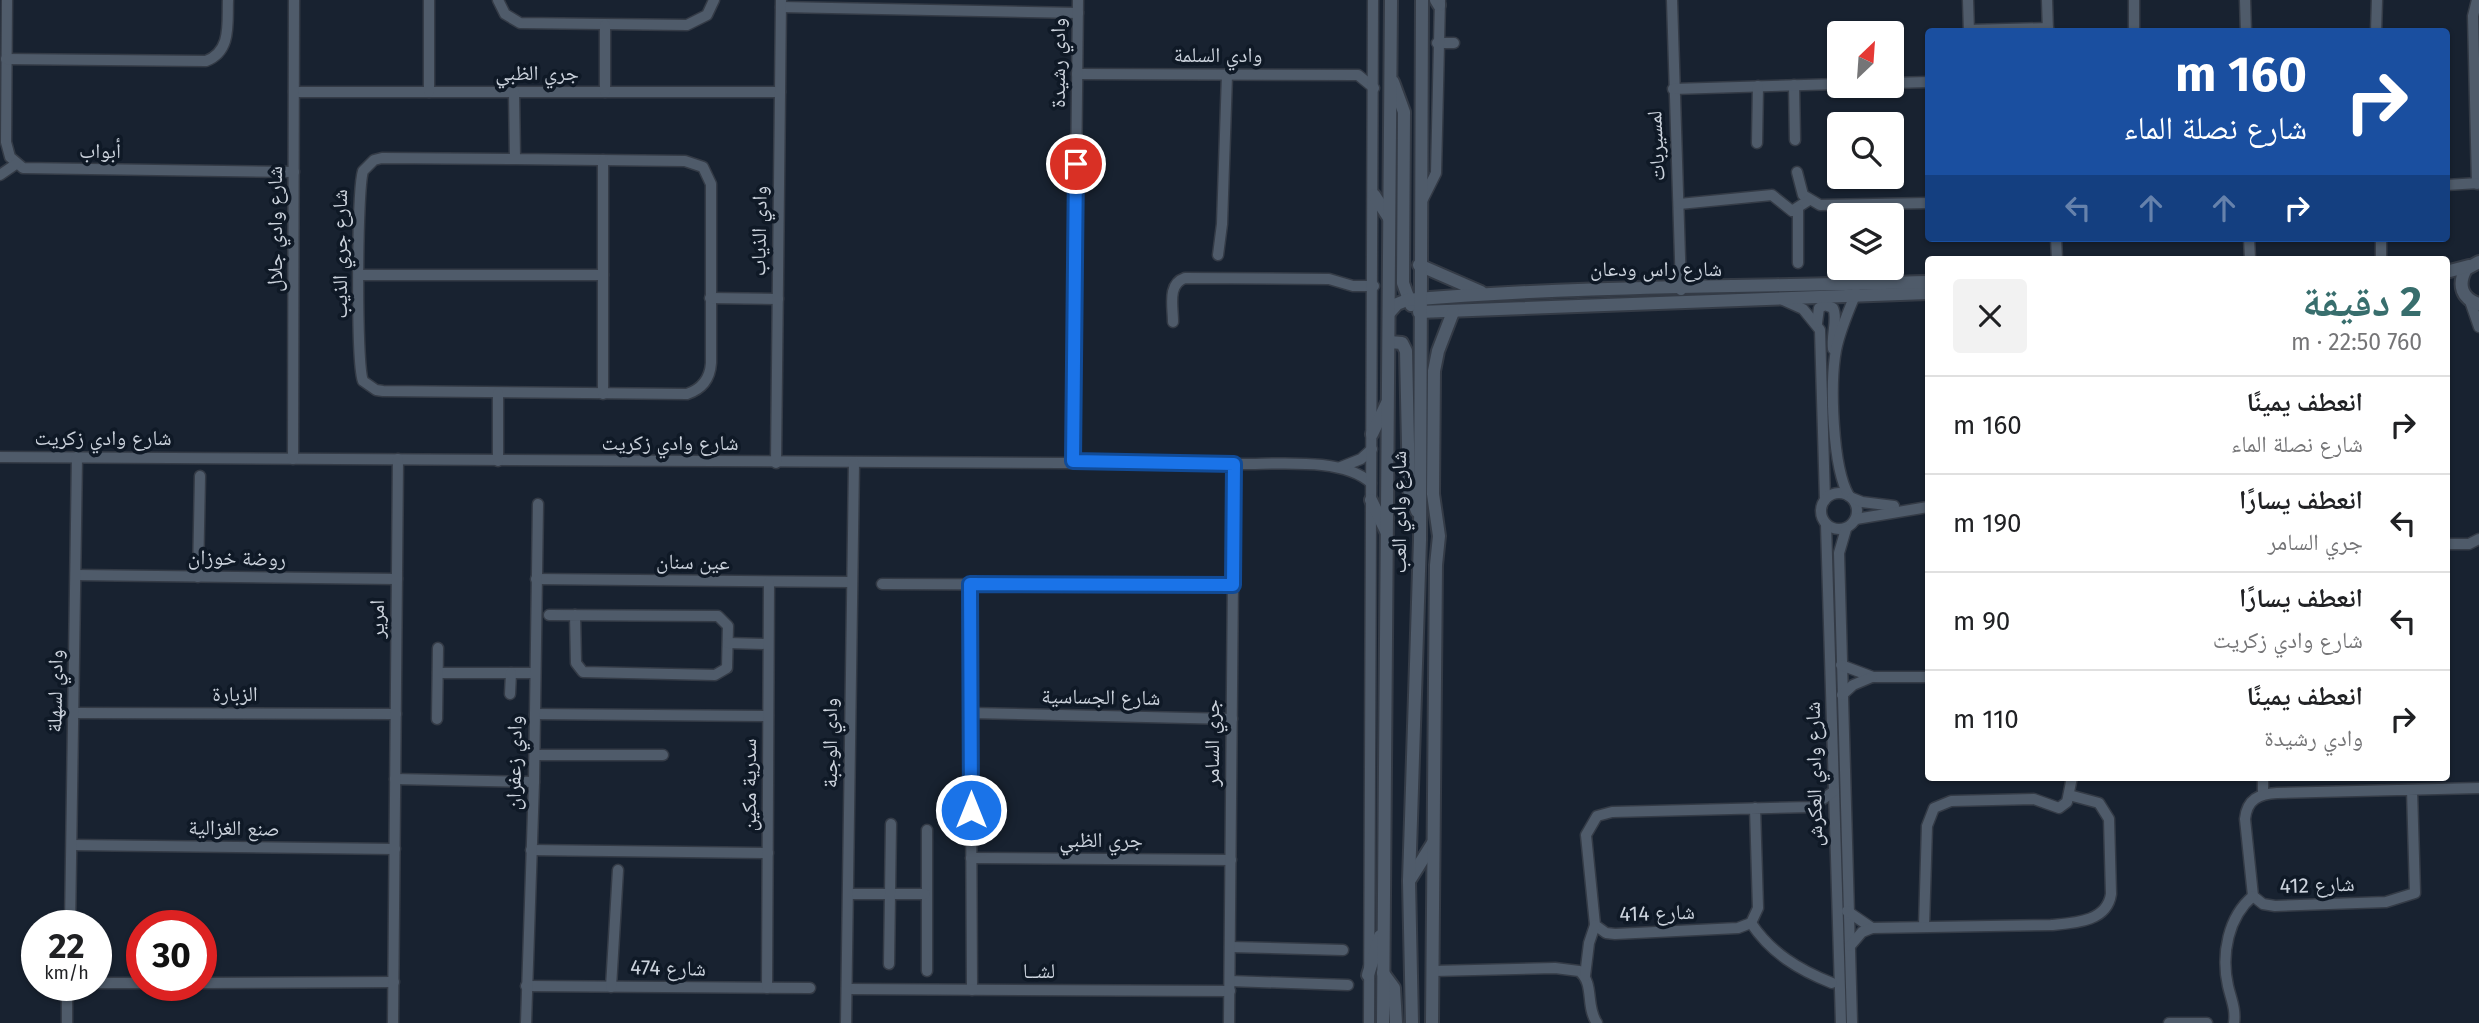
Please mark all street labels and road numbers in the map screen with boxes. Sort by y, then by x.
street label: وادي رشيدة [1045,18,1074,108]
street label: وادي السلمة [1174,42,1262,71]
street label: جري الظبي [495,60,579,89]
street label: لمسيربات [1641,110,1671,182]
street label: أبواب [79,138,121,164]
street label: شارع وادي جلال [262,166,291,292]
street label: وادي الذياب [745,186,776,276]
street label: شارع جري الذيب [327,189,356,319]
street label: شارع راس ودعان [1590,256,1722,282]
street label: شارع وادي زكريت [34,425,172,454]
street label: شارع وادي زكريت [601,430,739,459]
street label: شارع وادي العب [1386,451,1415,573]
street label: روضة خوزان [188,544,286,572]
street label: عين سنان [656,548,730,576]
street label: امرير [364,600,390,639]
street label: وادي لسهلة [41,649,72,733]
street label: الزبارة [212,681,258,707]
street label: شارع الجساسية [1041,683,1161,711]
street label: وادي الوجبة [817,698,846,788]
street label: جري السامر [1199,699,1228,788]
street label: شارع وادي العكرش [1800,701,1832,847]
street label: وادي زعفران [500,715,531,811]
street label: سدرية مكين [736,738,762,832]
street label: صنع الغزالية [188,814,280,842]
street label: جري الظبي [1059,827,1143,856]
street label: شارع 412 [2279,871,2355,899]
street label: شارع 414 [1619,899,1695,927]
street label: شارع 474 [630,954,706,982]
street label: لشــا [1023,958,1055,984]

